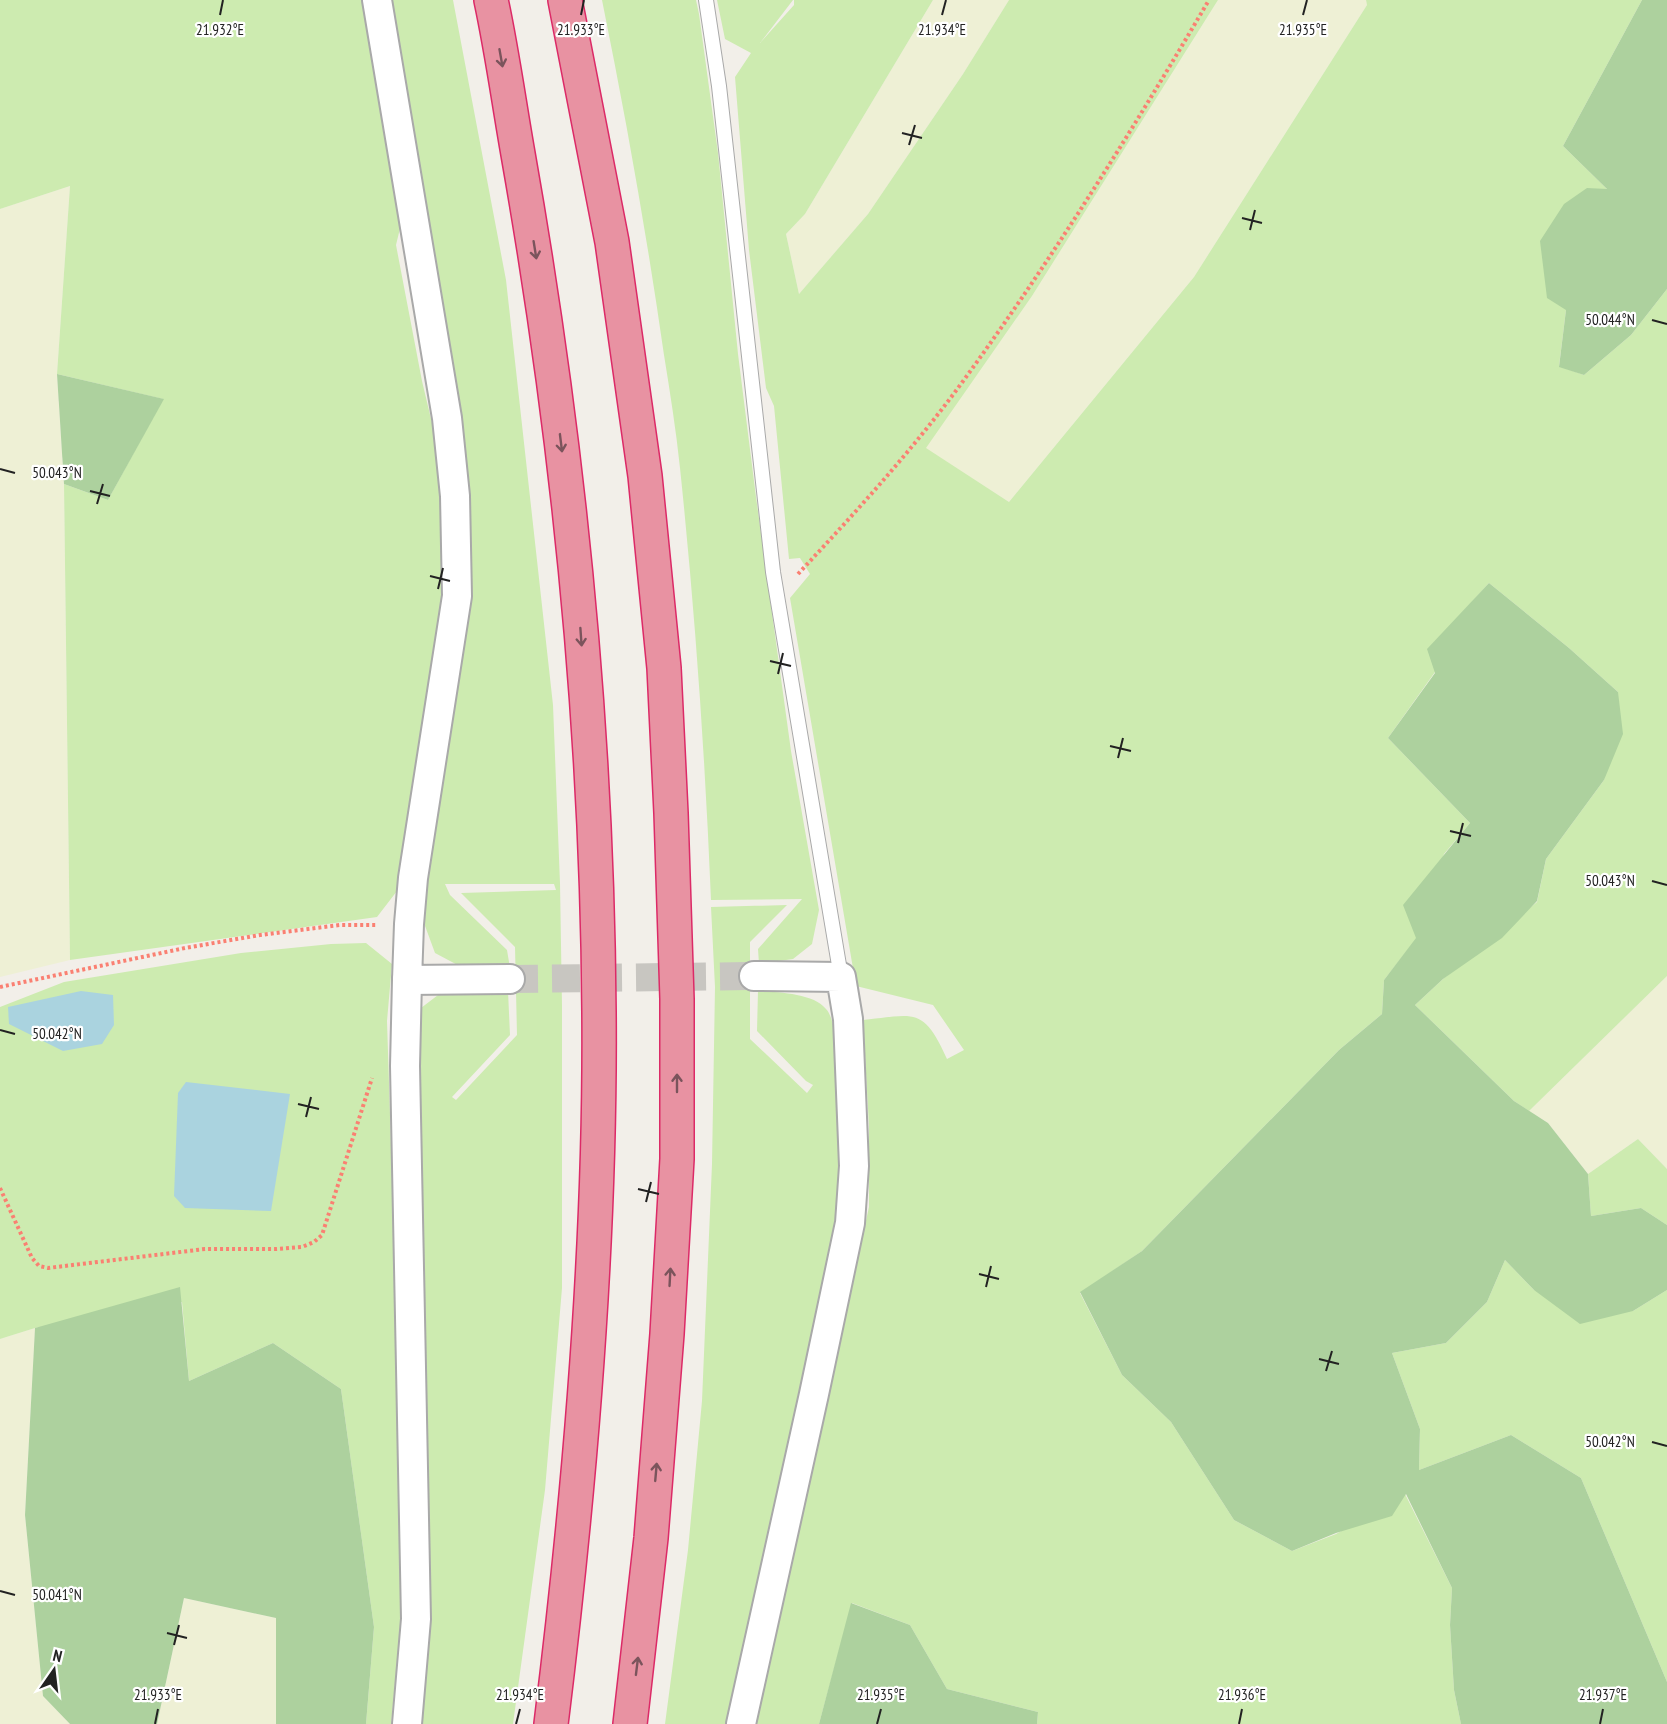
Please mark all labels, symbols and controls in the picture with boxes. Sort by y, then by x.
text: 21.932°E [196,20,244,39]
text: 21.933°E [557,20,605,39]
text: 21.934°E [918,20,966,39]
text: 21.935°E [1279,20,1327,39]
one-way arrow [496,47,507,67]
one-way arrow [530,239,541,259]
text: 50.044°N [1585,310,1635,329]
one-way arrow [556,432,567,452]
text: 50.043°N [32,463,82,482]
one-way arrow [575,626,586,646]
text: 50.043°N [1585,871,1635,890]
text: 50.042°N [32,1024,82,1043]
one-way arrow [671,1073,683,1093]
one-way arrow [665,1268,676,1288]
text: 50.042°N [1585,1432,1635,1451]
one-way arrow [651,1462,662,1482]
text: 50.041°N [32,1585,82,1604]
north arrow [24,1640,84,1700]
text: N [51,1645,64,1666]
one-way arrow [631,1656,642,1676]
text: 21.933°E [134,1685,182,1704]
text: 21.934°E [496,1685,544,1704]
text: 21.935°E [857,1685,905,1704]
text: 21.936°E [1218,1685,1266,1704]
text: 21.937°E [1579,1685,1627,1704]

